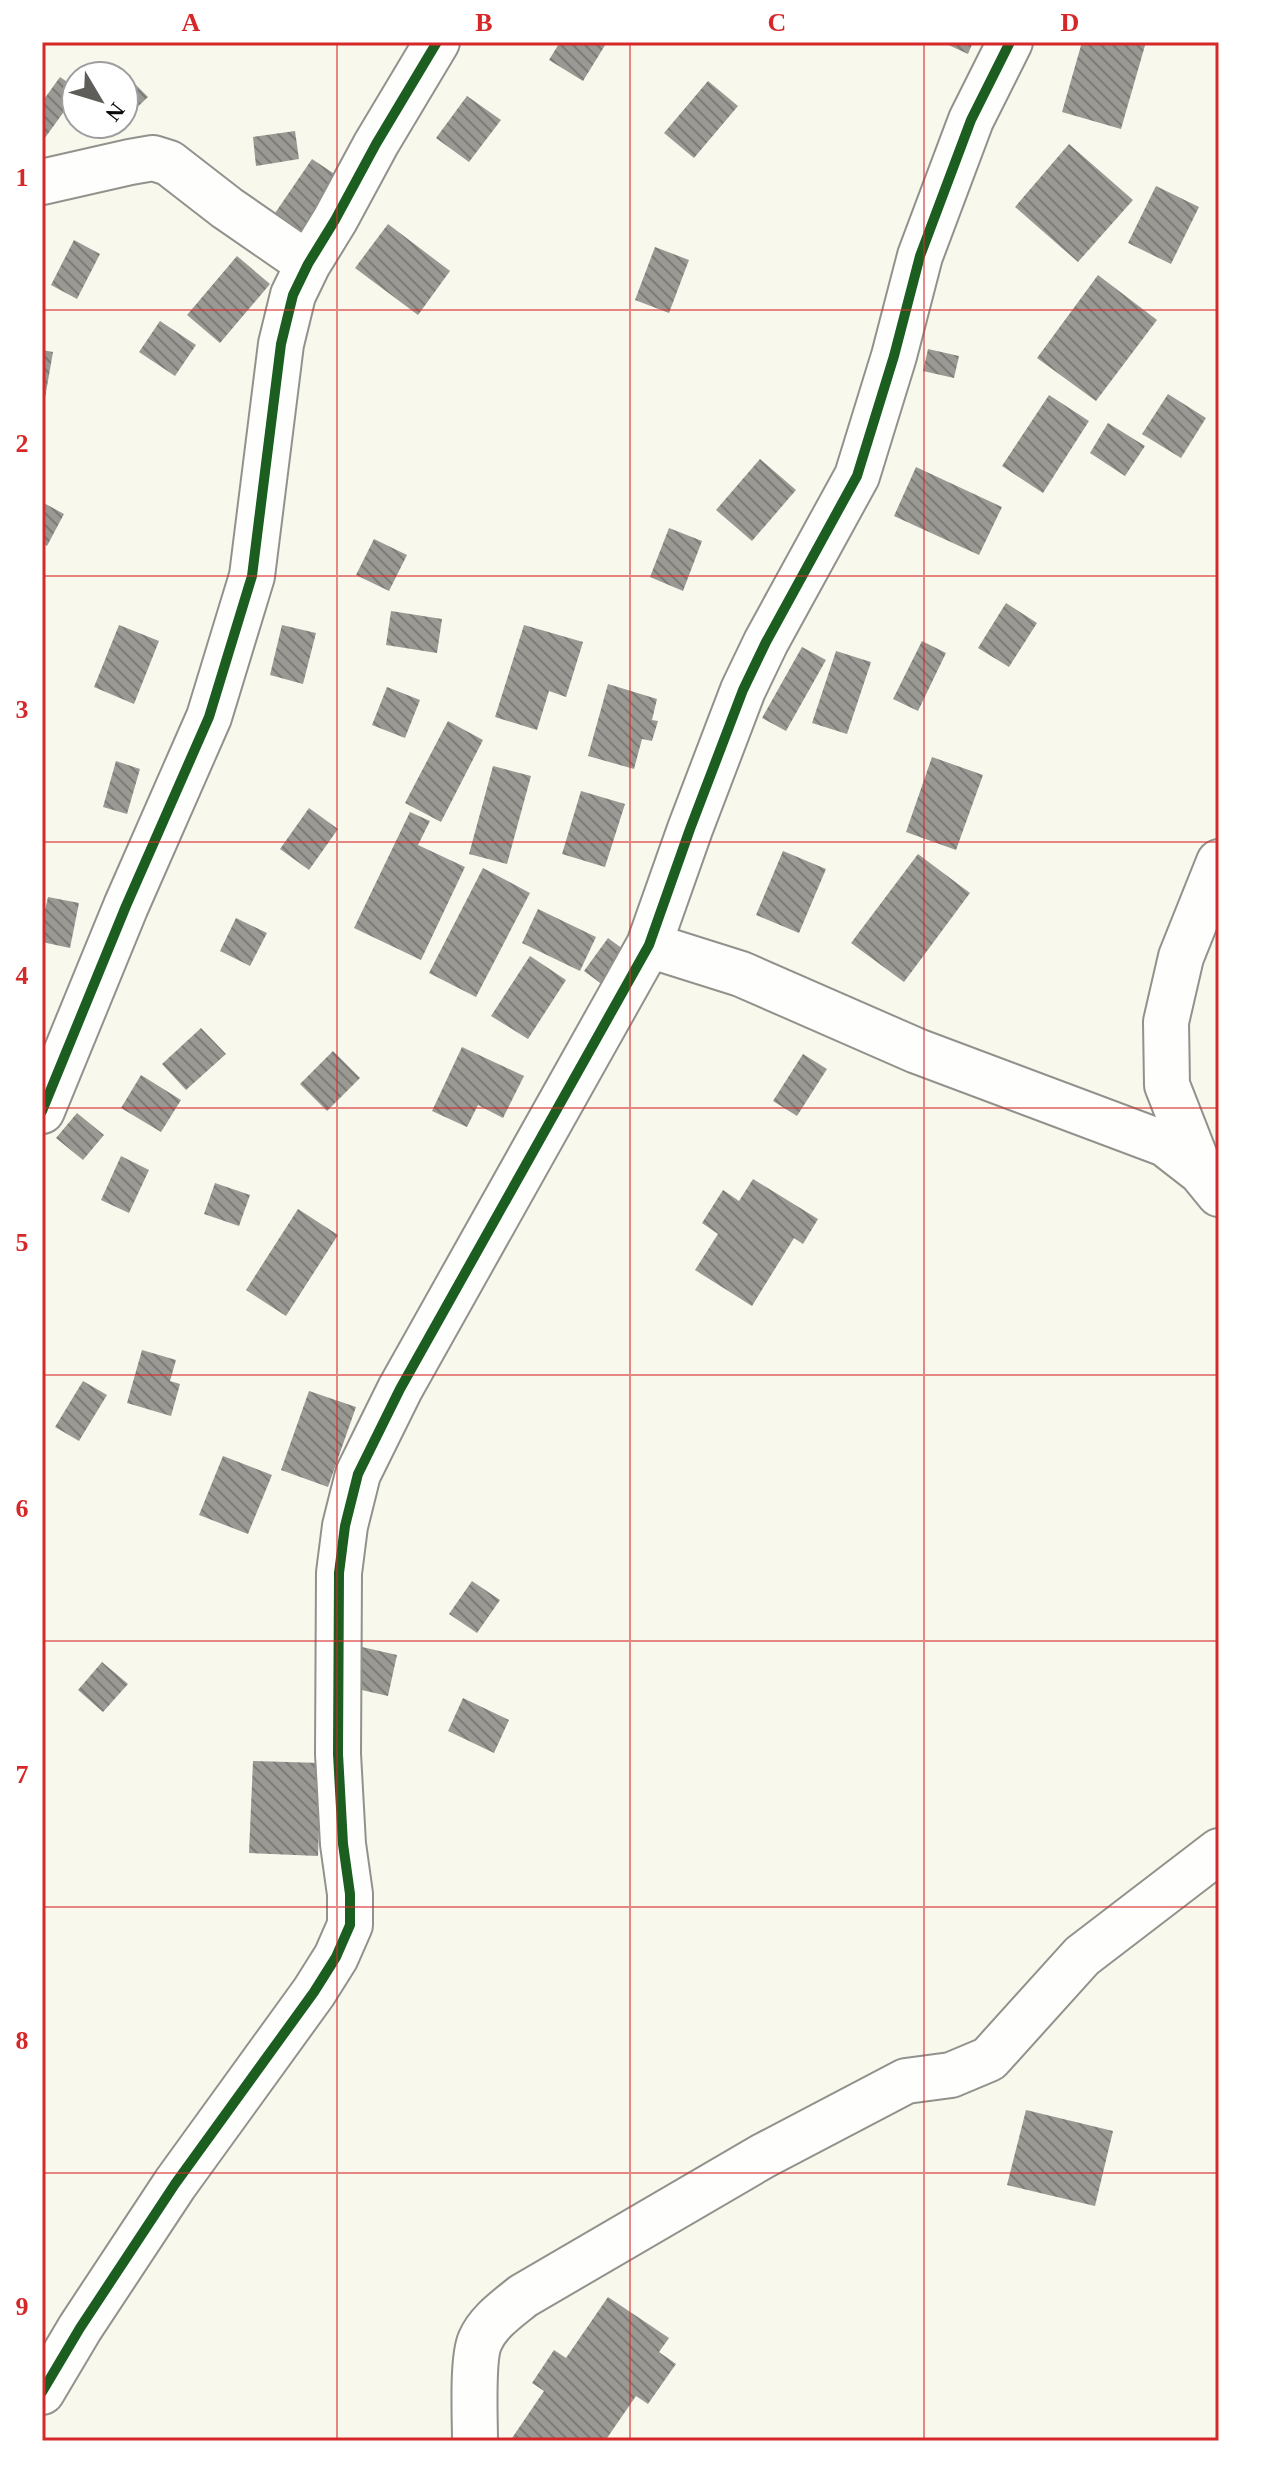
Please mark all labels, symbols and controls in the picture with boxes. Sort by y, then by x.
text: A [182,8,201,37]
text: B [475,8,493,37]
text: C [768,8,786,37]
text: D [1061,8,1079,37]
north arrow [60,60,140,140]
text: N [101,98,130,126]
text: 1 [16,163,29,192]
text: 2 [16,429,29,458]
text: 3 [16,695,29,724]
text: 4 [16,961,29,990]
text: 5 [16,1228,29,1257]
text: 6 [16,1494,29,1523]
text: 7 [16,1760,29,1789]
text: 8 [16,2026,29,2055]
text: 9 [16,2292,29,2321]

